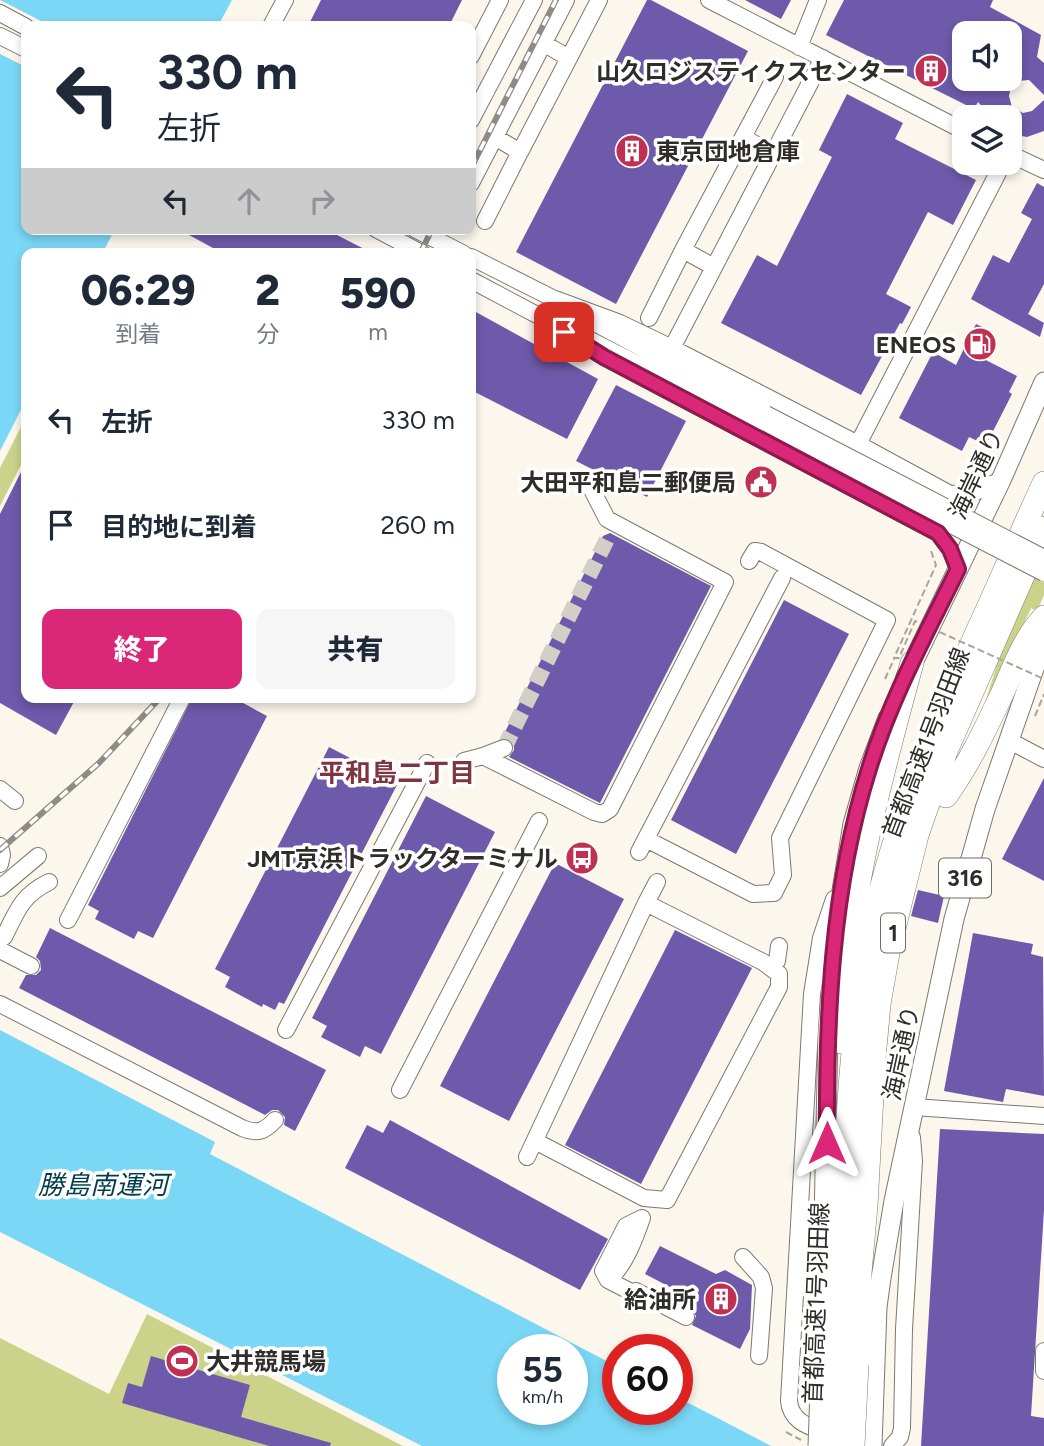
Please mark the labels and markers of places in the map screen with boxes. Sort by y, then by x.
building icon: 山久ロジスティクスセンター [912,52,950,90]
place label: 山久ロジスティクスセンター [596,57,906,86]
building icon: 東京団地倉庫 [613,132,651,170]
place label: 東京団地倉庫 [656,137,800,166]
pin [534,302,594,362]
fuel station icon: ENEOS [961,325,999,363]
place label: ENEOS [876,330,956,359]
public building icon: 大田平和島二郵便局 [742,463,780,501]
place label: 大田平和島二郵便局 [520,468,736,497]
bus stop icon: JMT京浜トラックターミナル [563,839,601,877]
place label: JMT京浜トラックターミナル [247,844,558,873]
building icon: 給油所 [702,1280,740,1318]
place label: 給油所 [624,1285,696,1314]
sports icon: 大井競馬場 [163,1342,201,1380]
place label: 大井競馬場 [206,1347,326,1376]

